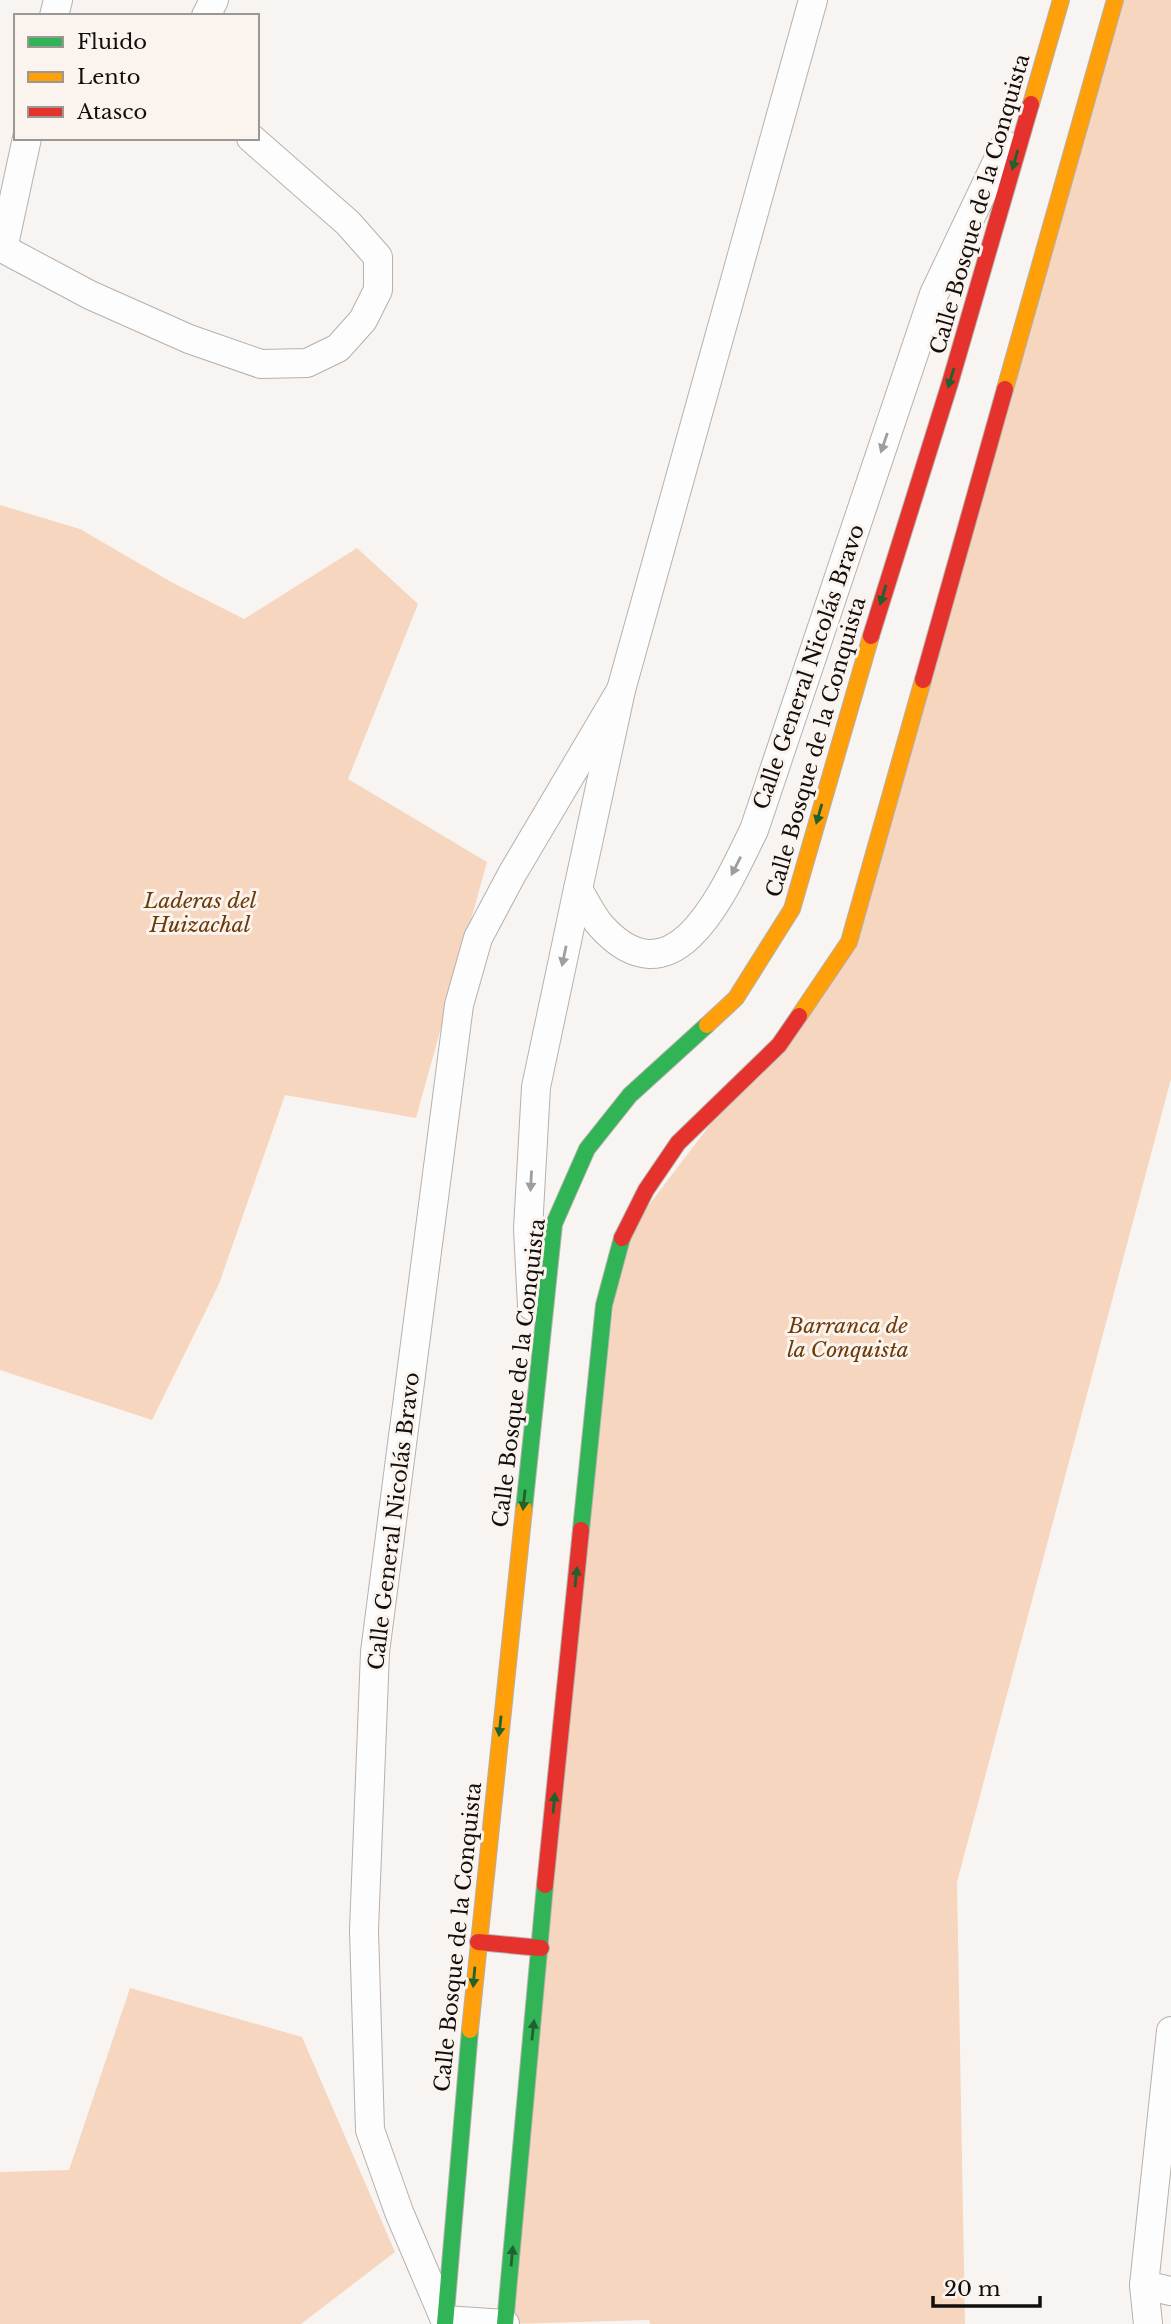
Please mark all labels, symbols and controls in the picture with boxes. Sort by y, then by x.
legend [14,14,259,140]
text: Fluido [77,29,147,55]
street label: Calle Bosque de la Conquista [925,51,1035,357]
text: Lento [77,64,140,90]
text: Atasco [76,99,147,125]
one-way arrow [1010,150,1020,171]
one-way arrow [946,368,956,389]
one-way arrow [878,433,889,454]
street label: Calle General Nicolás Bravo [748,521,870,813]
one-way arrow [877,585,888,606]
street label: Calle Bosque de la Conquista [761,594,871,900]
one-way arrow [814,803,824,824]
one-way arrow [731,856,743,876]
park label: Laderas del Huizachal [143,888,257,938]
one-way arrow [558,945,569,967]
one-way arrow [525,1170,536,1192]
street label: Calle Bosque de la Conquista [487,1217,551,1529]
park label: Barranca de la Conquista [787,1313,909,1363]
street label: Calle General Nicolás Bravo [363,1371,425,1671]
one-way arrow [518,1489,529,1511]
one-way arrow [571,1565,582,1587]
one-way arrow [494,1715,505,1737]
street label: Calle Bosque de la Conquista [429,1781,487,2093]
one-way arrow [549,1792,560,1814]
one-way arrow [469,1966,480,1988]
one-way arrow [528,2018,539,2040]
one-way arrow [507,2245,518,2267]
scale bar [933,2264,1040,2308]
text: 20 m [944,2276,1001,2302]

